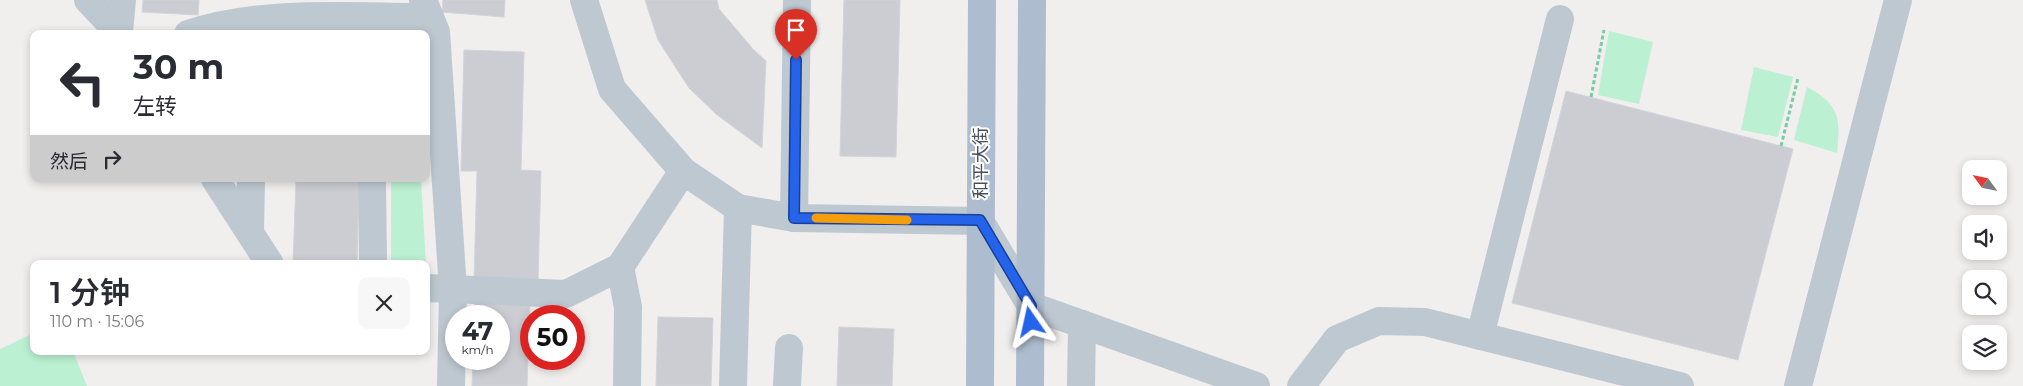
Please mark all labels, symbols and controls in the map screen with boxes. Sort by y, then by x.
pin [775,9,817,60]
icon: arrive [782,16,810,44]
text: 30 m [133,45,224,88]
icon: left [50,50,115,115]
text: 左转 [133,93,177,120]
street label: 和平大街 [970,127,992,199]
icon: right [98,145,126,173]
text: 然后 [50,150,88,173]
north arrow [1962,160,2008,205]
map controls [1962,160,2007,370]
button: sound [1962,215,2007,260]
button: search [1962,270,2007,315]
text: 1 分钟 [50,274,130,311]
button: close [358,277,410,329]
position arrow [1004,295,1056,347]
speed limit sign: 50 [520,305,585,370]
text: 110 m · 15:06 [50,312,144,331]
text: 47 [462,316,493,346]
button: layers [1962,325,2007,370]
text: km/h [461,342,494,357]

